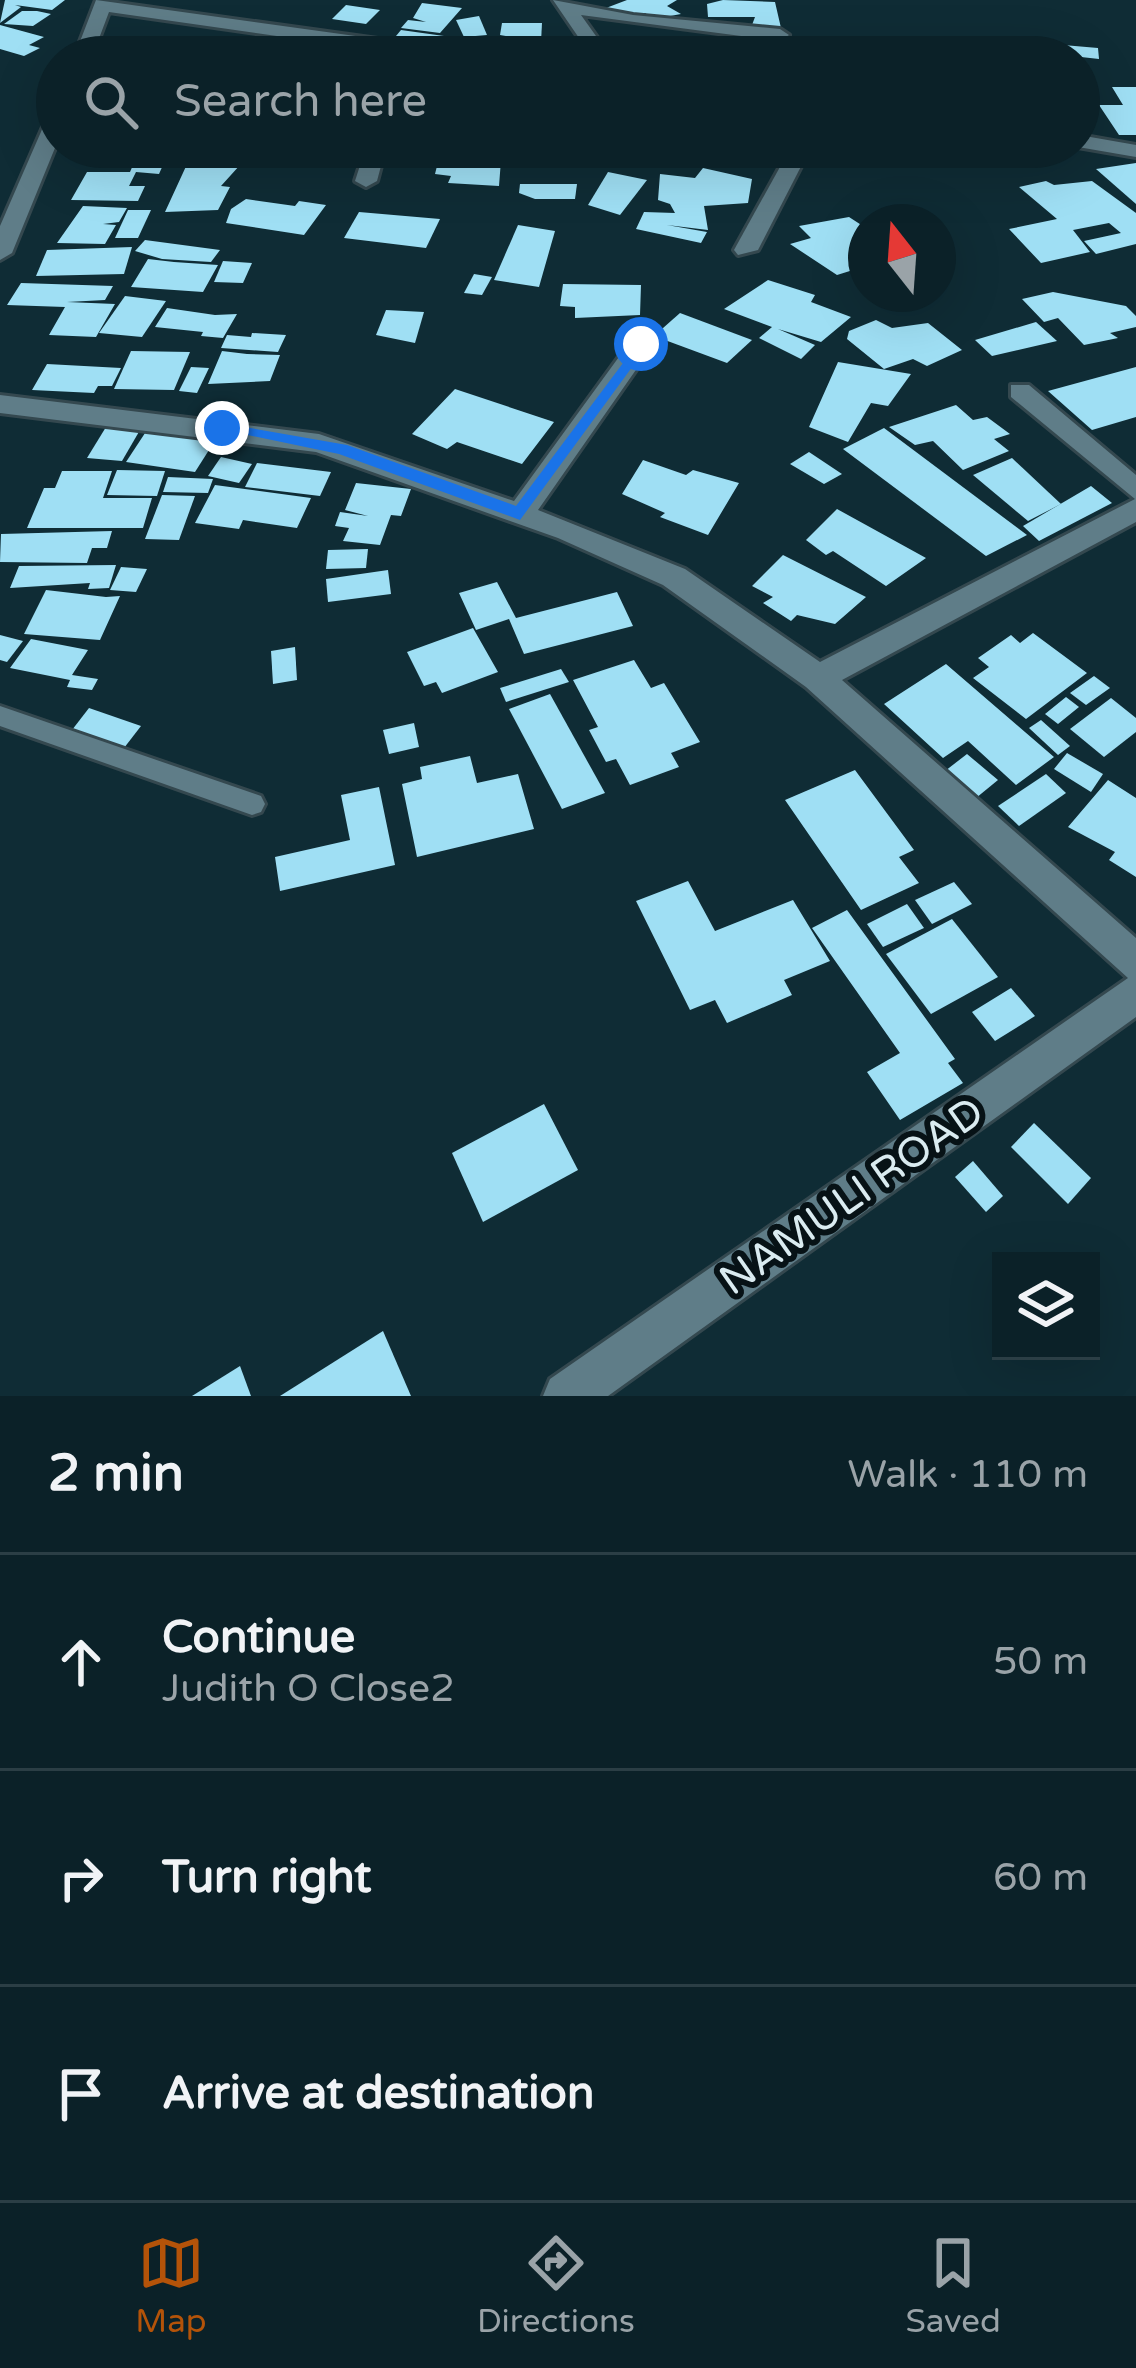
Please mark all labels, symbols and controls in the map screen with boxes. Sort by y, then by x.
search box [36,36,1100,168]
icon: search [78,69,144,135]
text: Search here [174,75,427,129]
north arrow [848,204,956,312]
route start [614,317,668,371]
route end [195,401,249,455]
street label: NAMULI ROAD [710,1086,994,1306]
map controls [992,1252,1100,1360]
button: layers [992,1252,1100,1360]
text: 2 min [48,1443,184,1505]
text: Walk · 110 m [847,1451,1088,1498]
text: Continue [162,1611,355,1665]
icon: ahead [48,1629,114,1695]
text: 50 m [993,1638,1088,1685]
text: Judith O Close2 [162,1665,455,1712]
icon: right [48,1845,114,1911]
text: Turn right [162,1851,371,1905]
text: 60 m [993,1854,1088,1901]
icon: arrive [48,2061,114,2127]
text: Arrive at destination [162,2067,594,2121]
tab: Map [135,2230,207,2341]
tab: Directions [477,2230,635,2341]
tab: Saved [905,2230,1001,2341]

